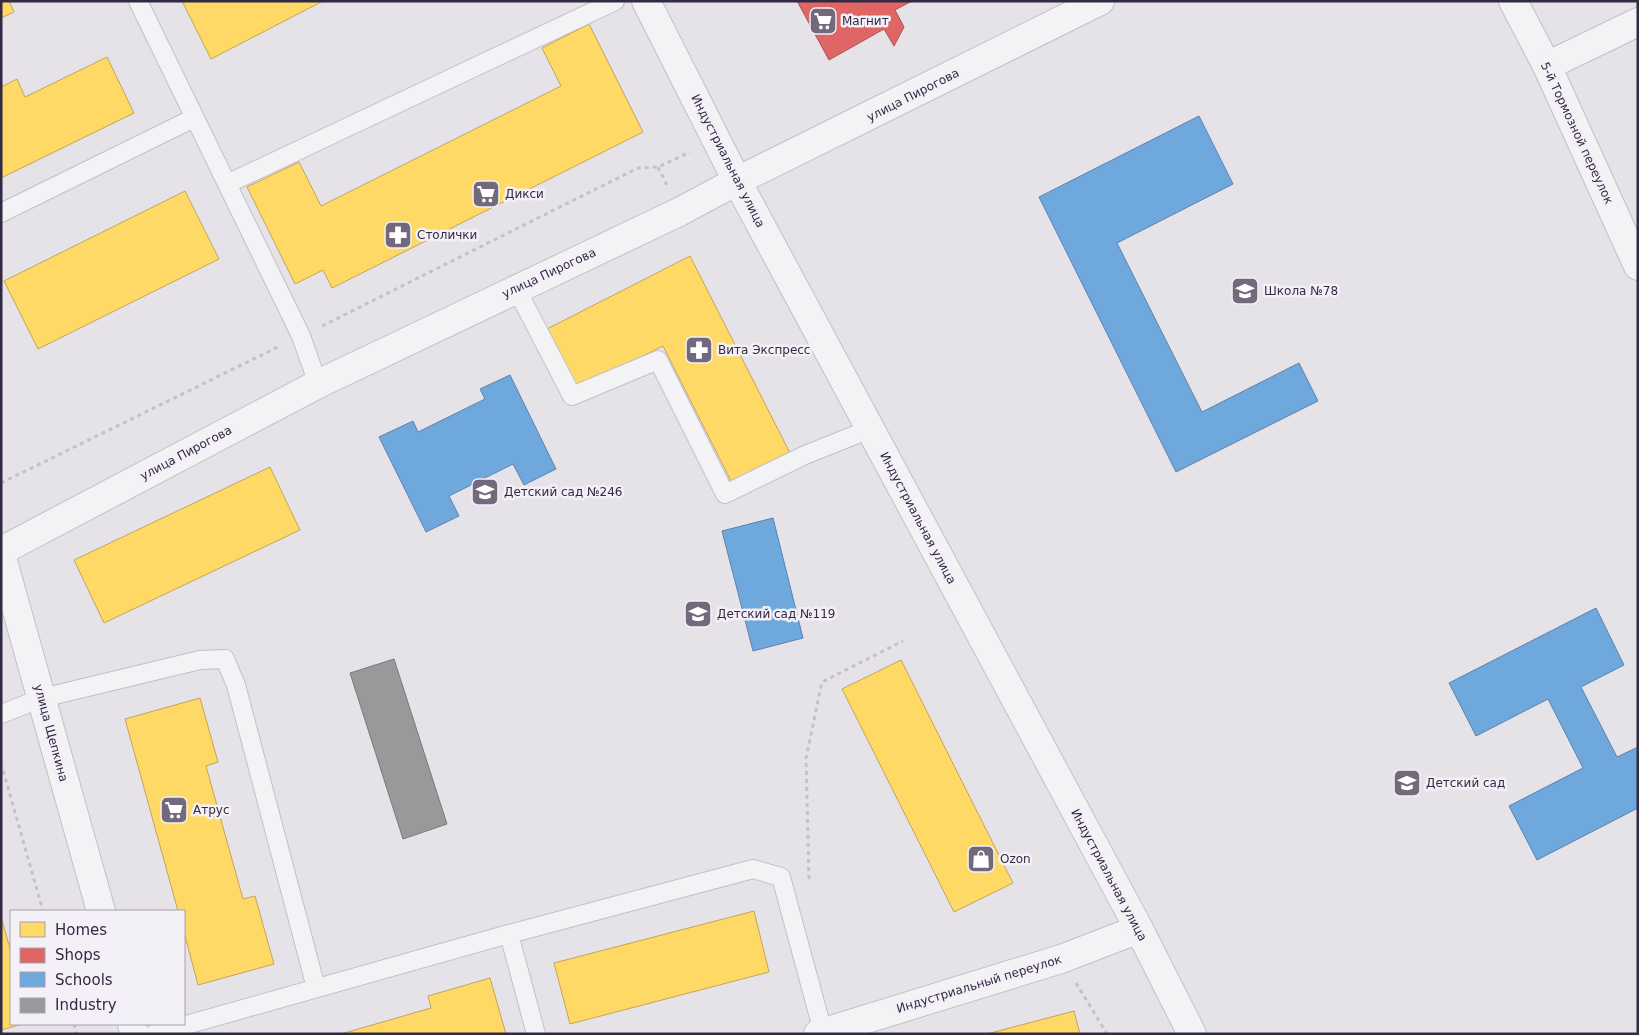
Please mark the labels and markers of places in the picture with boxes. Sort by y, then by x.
supermarket icon: Магнит [808,6,838,36]
place label: Магнит [842,14,889,28]
supermarket icon: Дикси [471,179,501,209]
place label: Дикси [505,187,544,201]
pharmacy icon: Столички [383,220,413,250]
place label: Столички [417,228,477,242]
school or university icon: Школа №78 [1230,276,1260,306]
place label: Школа №78 [1264,284,1338,298]
pharmacy icon: Вита Экспресс [684,335,714,365]
place label: Вита Экспресс [718,343,810,357]
school or university icon: Детский сад №246 [470,477,500,507]
place label: Детский сад №246 [504,485,622,499]
school or university icon: Детский сад №119 [683,599,713,629]
place label: Детский сад №119 [717,607,835,621]
school or university icon: Детский сад [1392,768,1422,798]
place label: Детский сад [1426,776,1505,790]
supermarket icon: Атрус [159,795,189,825]
place label: Атрус [193,803,230,817]
shop icon: Ozon [966,844,996,874]
place label: Ozon [1000,852,1031,866]

